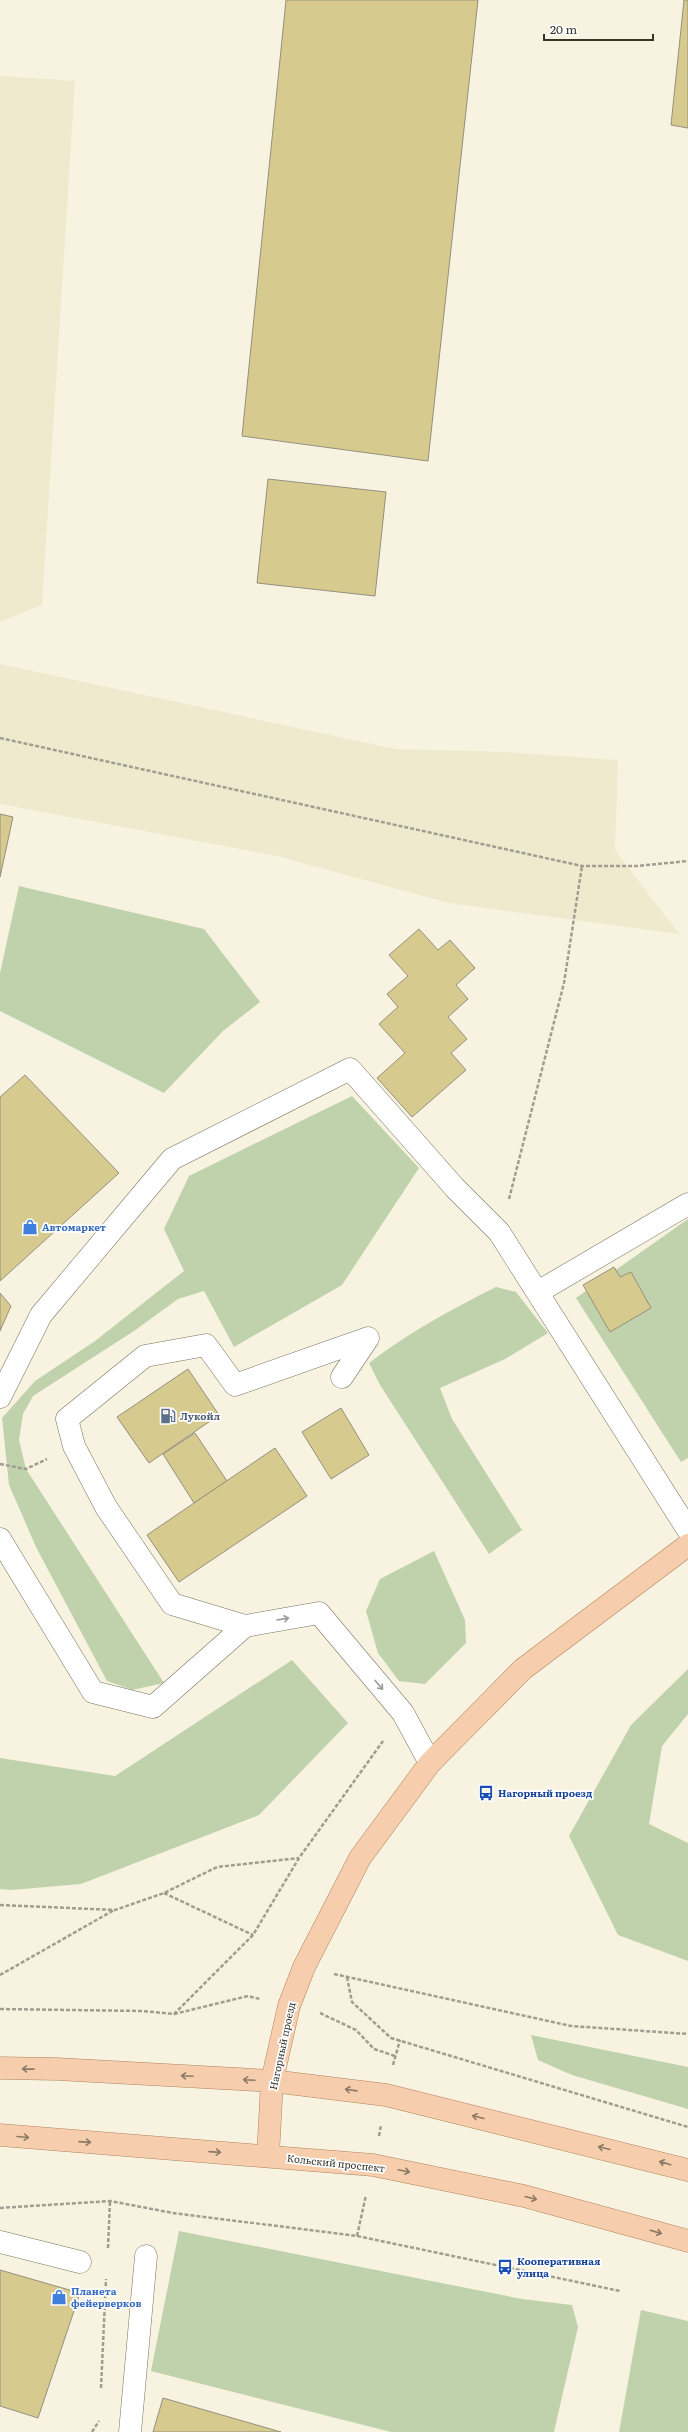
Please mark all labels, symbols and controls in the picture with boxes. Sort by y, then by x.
scale bar [544,16,653,42]
text: 20 m [550,20,577,38]
shop icon: Автомаркет [21,1218,39,1236]
place label: Автомаркет [42,1219,106,1234]
fuel station icon: Лукойл [159,1407,177,1425]
place label: Лукойл [180,1408,221,1423]
one-way arrow [276,1615,289,1623]
one-way arrow [374,1679,383,1690]
bus stop icon: Нагорный проезд [477,1784,495,1802]
place label: Нагорный проезд [498,1785,593,1800]
street label: Нагорный проезд [265,2001,298,2091]
one-way arrow [22,2065,35,2073]
one-way arrow [181,2073,194,2080]
one-way arrow [243,2076,256,2084]
one-way arrow [345,2086,358,2094]
one-way arrow [472,2113,485,2121]
one-way arrow [16,2133,29,2141]
one-way arrow [78,2138,91,2145]
one-way arrow [598,2143,611,2151]
one-way arrow [208,2148,221,2155]
street label: Кольский проспект [286,2150,386,2175]
one-way arrow [659,2159,672,2167]
one-way arrow [397,2168,410,2176]
one-way arrow [524,2195,537,2202]
one-way arrow [650,2229,663,2236]
place label: Кооперативная улица [517,2253,601,2280]
bus stop icon: Кооперативная улица [496,2258,514,2276]
place label: Планета фейерверков [71,2283,141,2310]
shop icon: Планета фейерверков [50,2288,68,2306]

